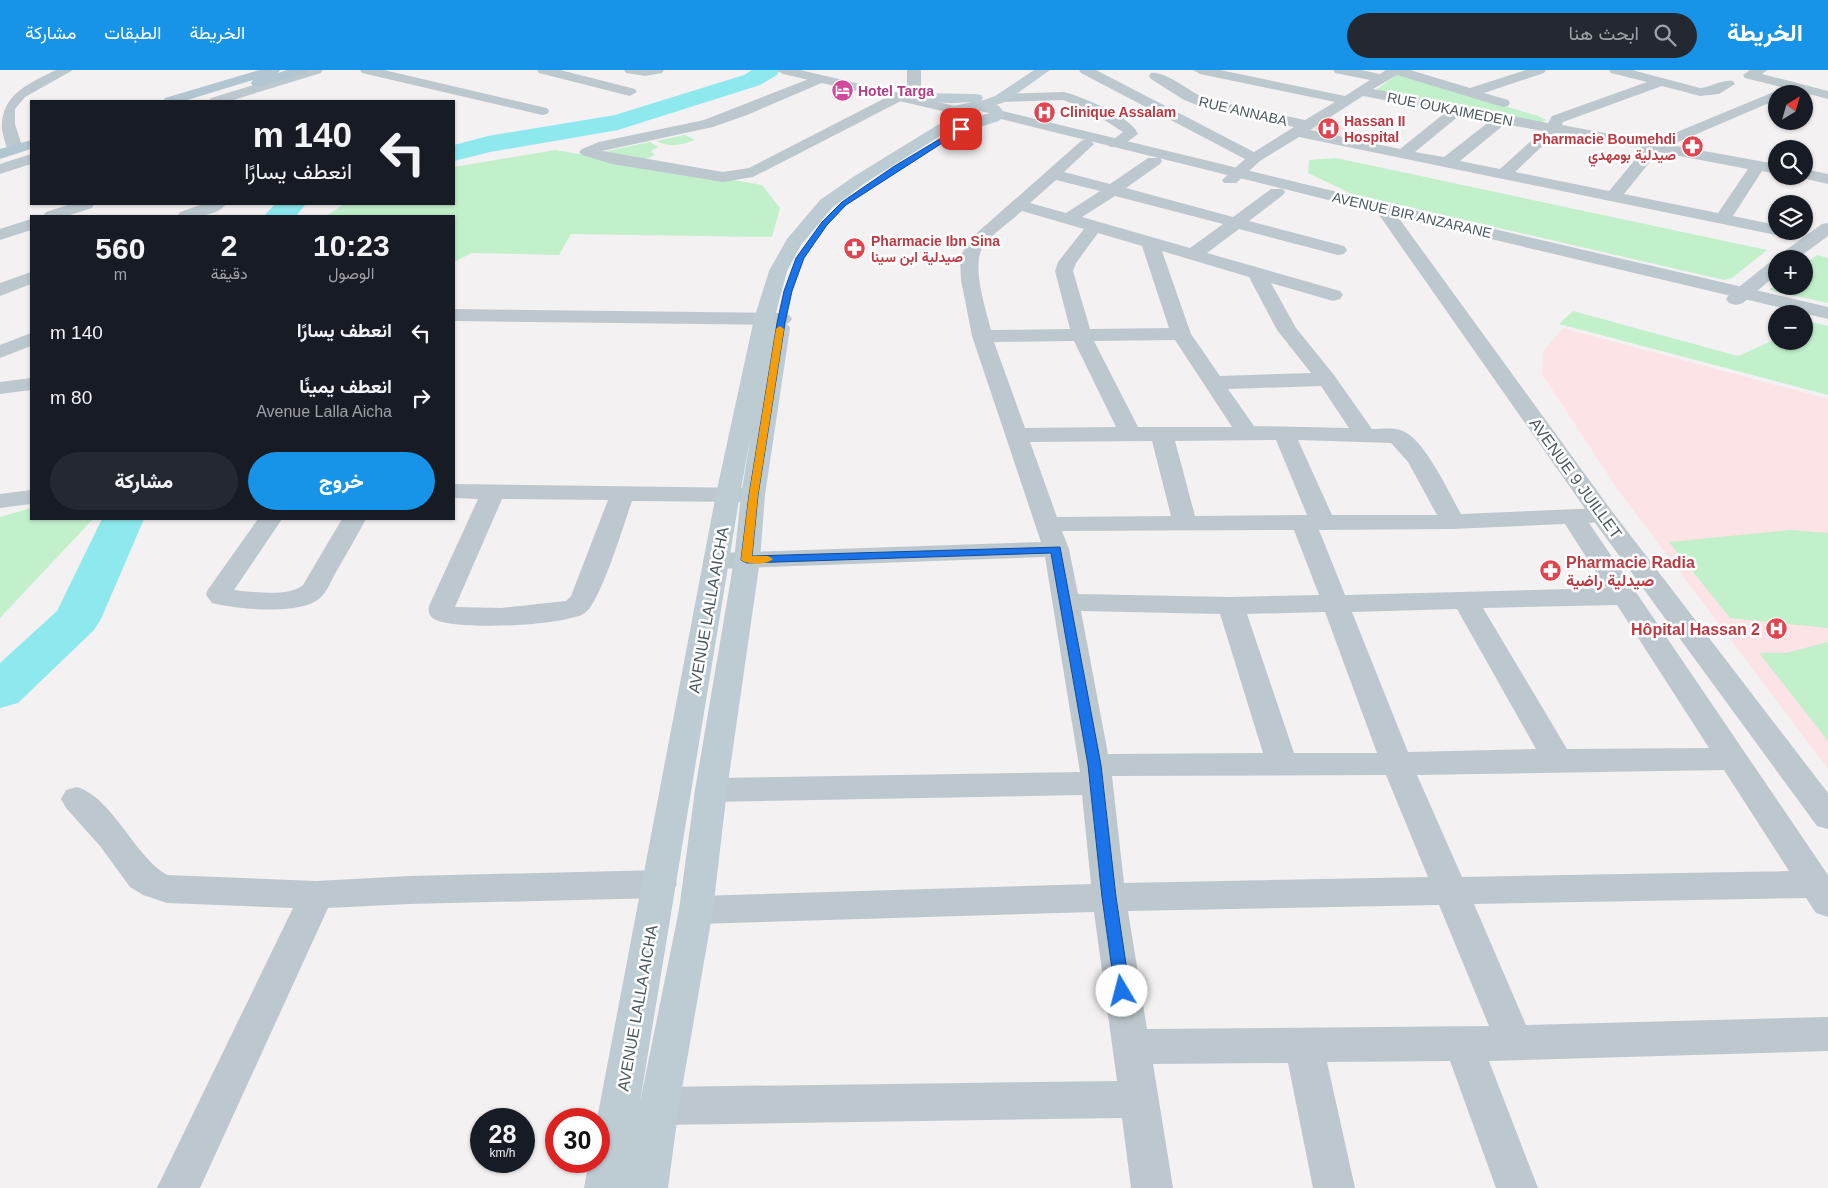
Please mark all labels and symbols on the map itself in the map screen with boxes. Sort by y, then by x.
hotel icon: Hotel Targa [830,79,854,103]
place label: Hotel Targa [858,83,934,99]
north arrow [1768,85,1812,130]
street label: RUE OUKAIMEDEN [1386,89,1514,129]
street label: RUE ANNABA [1197,93,1289,129]
hospital icon: Clinique Assalam [1032,100,1056,124]
place label: Clinique Assalam [1060,104,1176,120]
pin [940,108,982,150]
place label: Hassan II Hospital [1344,113,1405,145]
hospital icon: Hassan II Hospital [1316,117,1340,141]
place label: Pharmacie Boumehdi صيدلية بومهدي [1533,131,1676,167]
pharmacy icon: Pharmacie Boumehdi صيدلية بومهدي [1680,135,1704,159]
street label: AVENUE BIR ANZARANE [1331,189,1493,241]
place label: Pharmacie Ibn Sina صيدلية ابن سينا [871,233,1000,266]
pharmacy icon: Pharmacie Ibn Sina صيدلية ابن سينا [843,237,867,261]
street label: AVENUE 9 JUILLET [1526,415,1625,542]
street label: AVENUE LALLA AICHA [685,525,732,695]
place label: Pharmacie Radia صيدلية راضية [1566,554,1695,591]
pharmacy icon: Pharmacie Radia صيدلية راضية [1538,559,1562,583]
hospital icon: Hôpital Hassan 2 [1764,617,1788,641]
place label: Hôpital Hassan 2 [1631,621,1760,638]
street label: AVENUE LALLA AICHA [614,923,661,1093]
position arrow [1095,964,1147,1016]
speed limit sign: 30 [545,1108,610,1173]

